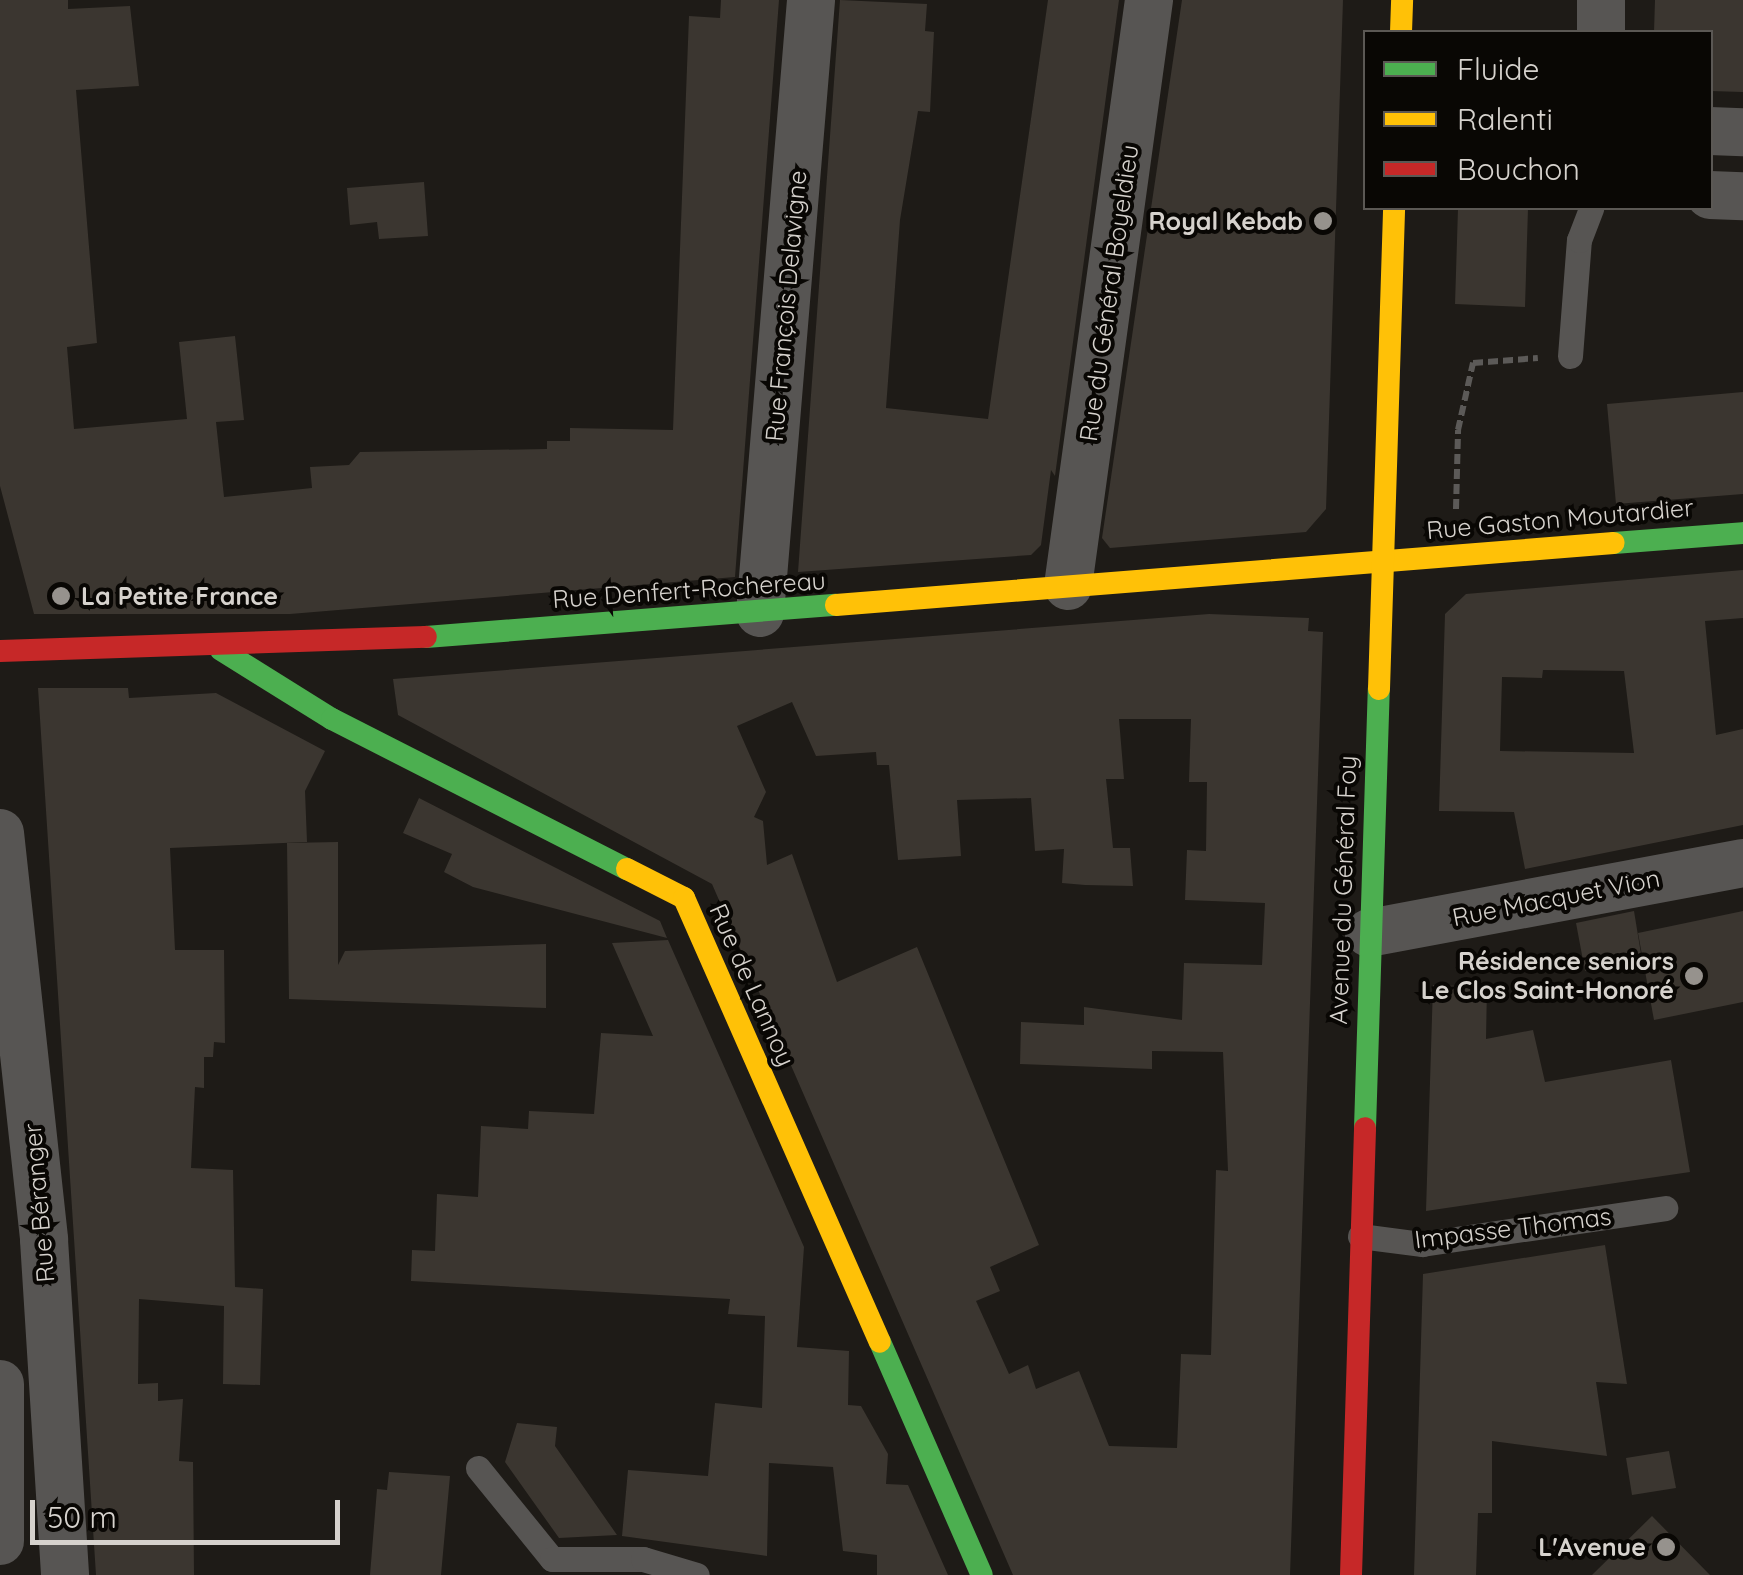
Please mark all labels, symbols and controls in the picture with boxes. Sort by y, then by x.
legend [1363,30,1713,210]
text: Fluide [1457,50,1539,88]
text: Ralenti [1457,100,1553,138]
street label: Rue du Général Boyeldieu [1073,143,1145,443]
text: Bouchon [1457,150,1580,188]
street label: Rue François Delavigne [759,169,813,443]
place label: Royal Kebab [1149,206,1303,236]
marker: Royal Kebab [1312,210,1334,232]
street label: Rue Gaston Moutardier [1425,492,1695,546]
street label: Rue Denfert-Rochereau [551,565,827,615]
place label: La Petite France [81,581,278,611]
marker: La Petite France [50,585,72,607]
street label: Avenue du Général Foy [1323,755,1363,1025]
street label: Rue Macquet Vion [1450,863,1662,933]
street label: Rue de Lannoy [703,899,801,1071]
place label: Résidence seniors Le Clos Saint-Honoré [1421,947,1674,1006]
marker: Résidence seniors Le Clos Saint-Honoré [1683,965,1705,987]
street label: Rue Béranger [17,1122,61,1284]
street label: Impasse Thomas [1413,1201,1613,1255]
scale bar [35,1480,345,1542]
text: 50 m [47,1498,117,1536]
place label: L'Avenue [1538,1532,1646,1562]
marker: L'Avenue [1655,1536,1677,1558]

